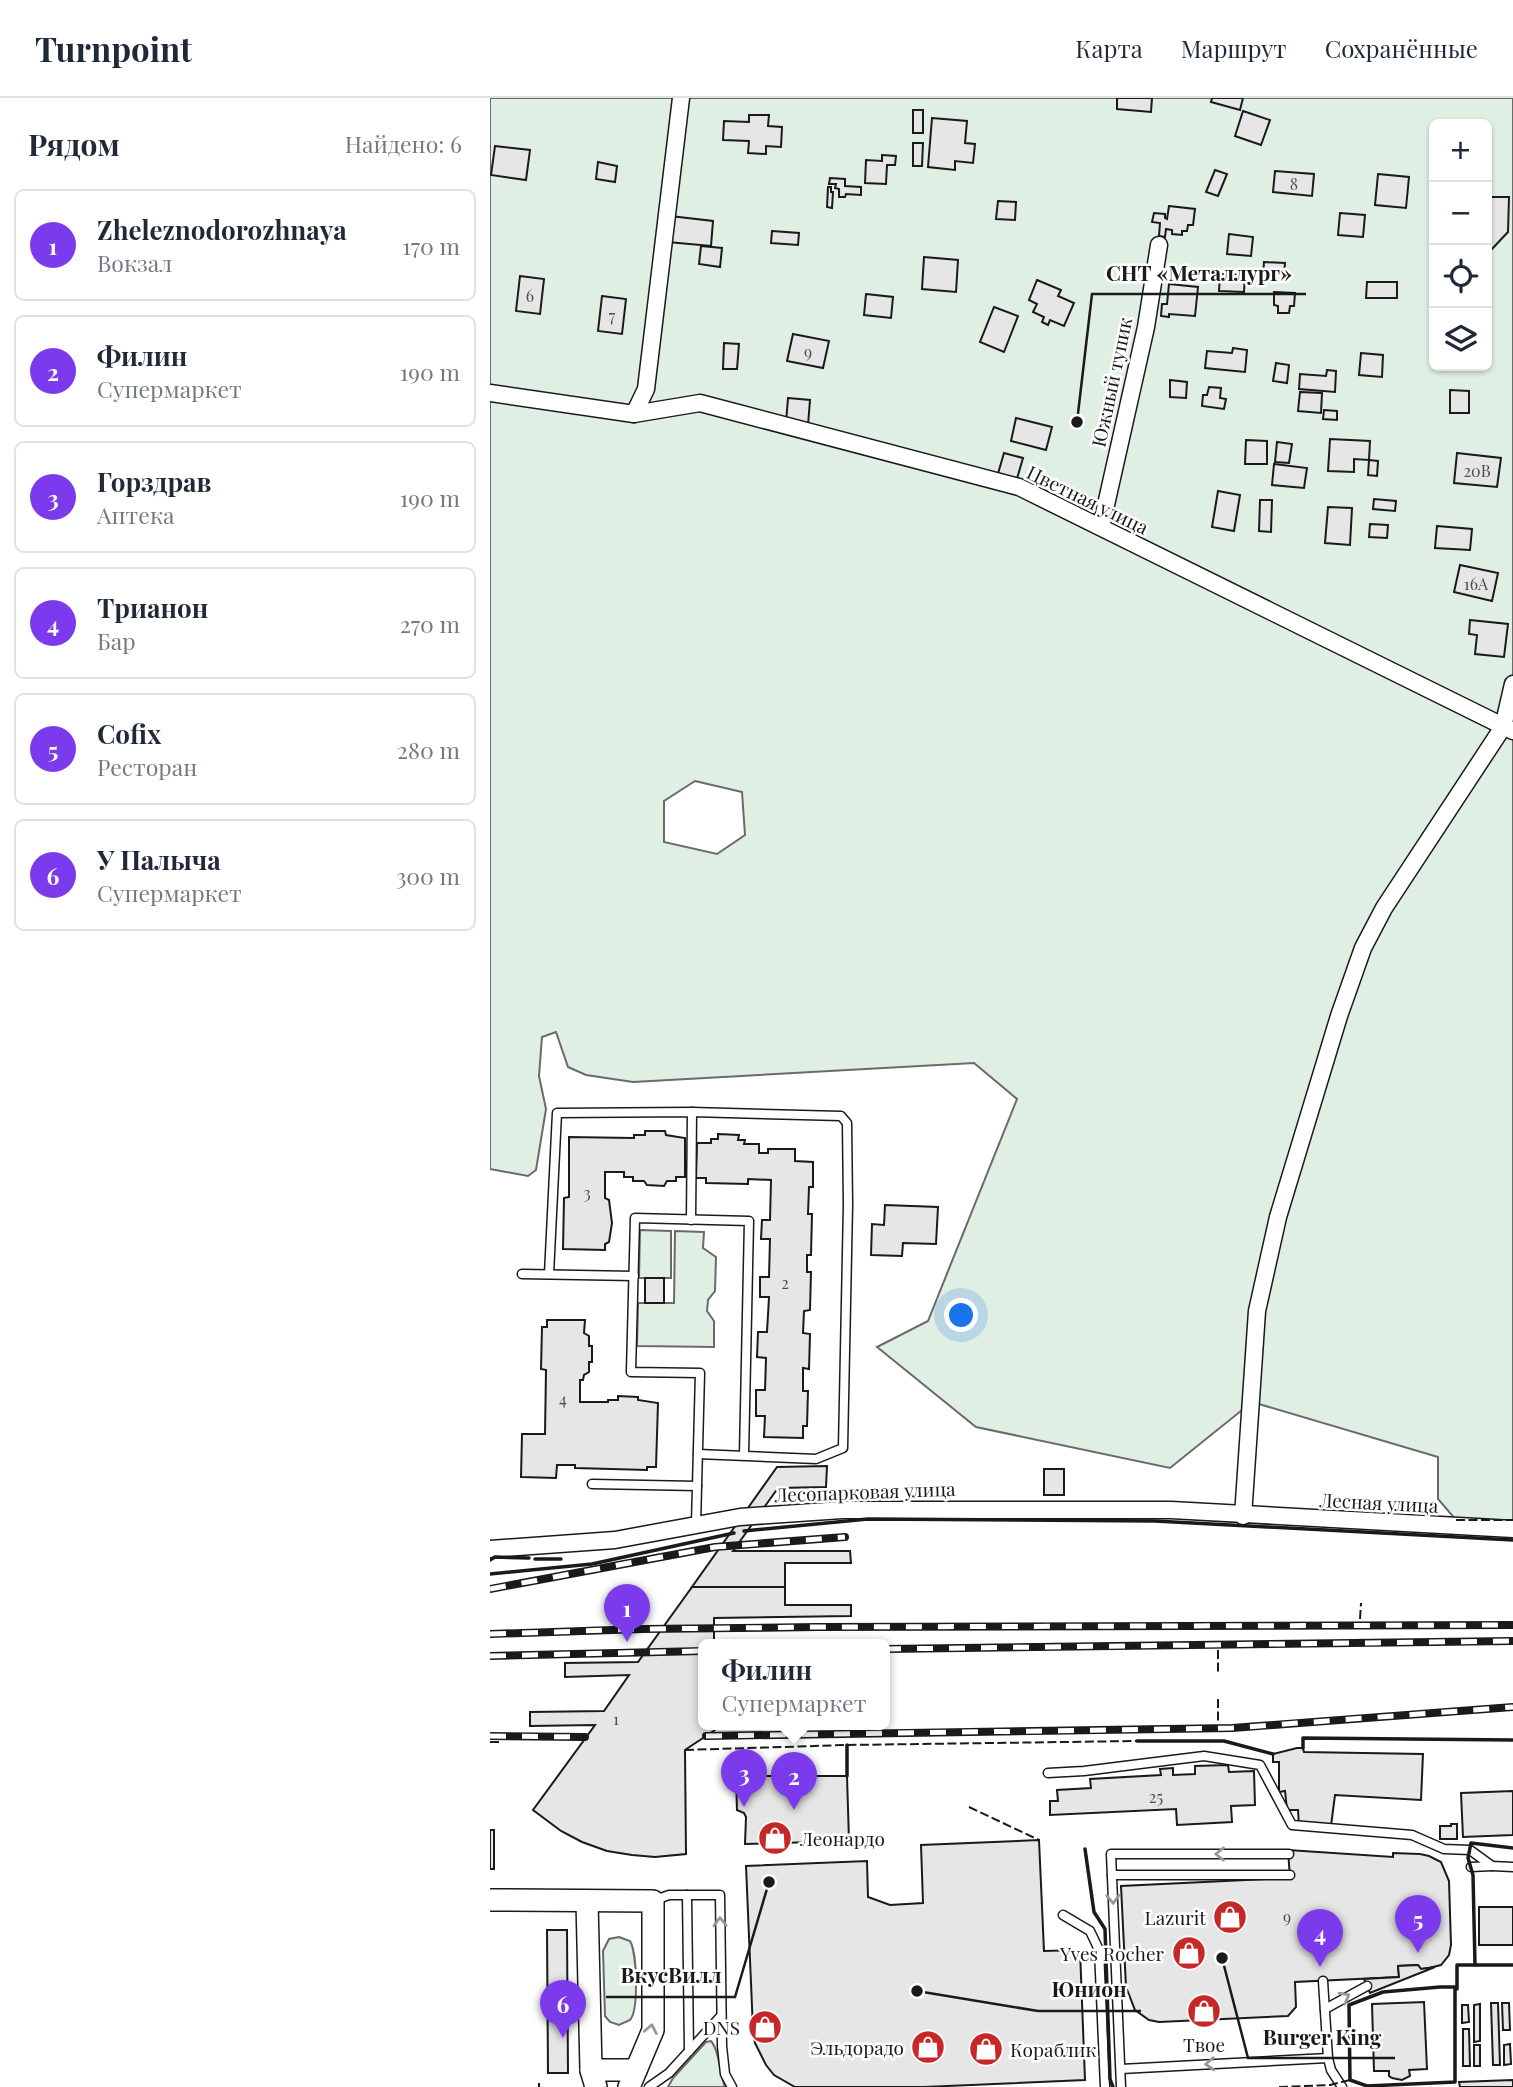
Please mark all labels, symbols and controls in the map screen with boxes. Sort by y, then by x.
text: Turnpoint [35,26,192,70]
text: Карта [1075,32,1143,64]
text: Маршрут [1181,32,1287,64]
text: Сохранённые [1325,32,1478,64]
map controls [1429,119,1492,371]
button: + [1429,119,1492,182]
text: Рядом [28,124,120,164]
text: Найдено: 6 [345,128,462,159]
house number: 8 [1290,173,1298,194]
button: − [1429,182,1492,245]
text: Zheleznodorozhnаyа [97,212,347,247]
text: 1 [49,230,57,261]
text: 170 m [402,230,460,261]
button: locate [1429,245,1492,308]
text: Вокзал [97,247,172,278]
callout: СНТ «Металлург» [1092,252,1306,294]
text: СНТ «Металлург» [1106,258,1292,286]
house number: 6 [526,285,534,306]
house number: 7 [609,305,616,326]
button: layers [1429,308,1492,371]
street label: Южный тупик [1085,315,1137,449]
text: Филин [97,338,187,373]
house number: 9 [804,341,812,362]
text: 2 [47,356,59,387]
text: 190 m [400,356,460,387]
text: Супермаркет [97,373,242,404]
street label: Цветная улица [1023,458,1154,540]
house number: 20В [1463,460,1491,481]
text: Горздрав [97,464,211,499]
text: 3 [47,482,59,513]
text: 190 m [400,482,460,513]
text: Аптека [97,499,175,530]
house number: 16А [1464,573,1489,594]
text: Трианон [97,590,208,625]
text: 4 [47,608,59,639]
text: 270 m [400,608,460,639]
text: Бар [97,625,136,656]
text: Cofix [97,716,161,751]
text: 5 [48,734,58,765]
text: 280 m [397,734,460,765]
text: Ресторан [97,751,197,782]
text: У Палыча [97,842,221,877]
text: 6 [47,860,59,891]
text: 300 m [396,860,460,891]
text: Супермаркет [97,877,242,908]
house number: 3 [583,1182,591,1203]
house number: 2 [781,1272,789,1293]
your location [944,1298,978,1332]
house number: 4 [559,1388,567,1409]
street label: Лесопарковая улица [773,1475,957,1507]
street label: Лесная улица [1318,1486,1440,1518]
pin: 1 [604,1584,650,1642]
popup [698,1639,890,1730]
text: Филин [722,1652,812,1687]
text: Супермаркет [722,1687,866,1718]
house number: 1 [613,1708,619,1729]
pin: 3 [721,1749,767,1807]
pin: 2 [771,1752,817,1810]
house number: 25 [1149,1786,1163,1807]
shop icon: Леонардо [756,1819,794,1857]
place label: Леонардо [799,1825,885,1851]
one-way arrow [1215,1846,1225,1862]
one-way arrow [1106,1894,1121,1905]
pin: 5 [1395,1895,1441,1953]
shop icon: Lazurit [1211,1898,1249,1936]
place label: Lazurit [1145,1904,1206,1930]
house number: 9 [1283,1906,1291,1927]
pin: 4 [1297,1909,1343,1967]
one-way arrow [712,1917,728,1927]
shop icon: Yves Rocher [1170,1934,1208,1972]
place label: Yves Rocher [1059,1940,1165,1966]
callout: ВкусВилл [606,1955,735,1997]
text: ВкусВилл [620,1960,722,1988]
callout: Юнион [1038,1969,1141,2011]
text: Юнион [1051,1974,1127,2002]
pin: 6 [540,1980,586,2038]
shop icon: Твое [1185,1992,1223,2030]
one-way arrow [1338,1992,1351,2005]
shop icon: DNS [746,2008,784,2046]
place label: DNS [703,2014,740,2040]
callout: Burger King [1248,2016,1395,2058]
text: Burger King [1263,2022,1382,2050]
one-way arrow [642,2023,657,2035]
shop icon: Эльдорадо [909,2028,947,2066]
shop icon: Кораблик [967,2030,1005,2068]
place label: Твое [1183,2031,1225,2057]
place label: Эльдорадо [810,2034,904,2060]
place label: Кораблик [1010,2036,1096,2062]
one-way arrow [1205,2056,1216,2071]

